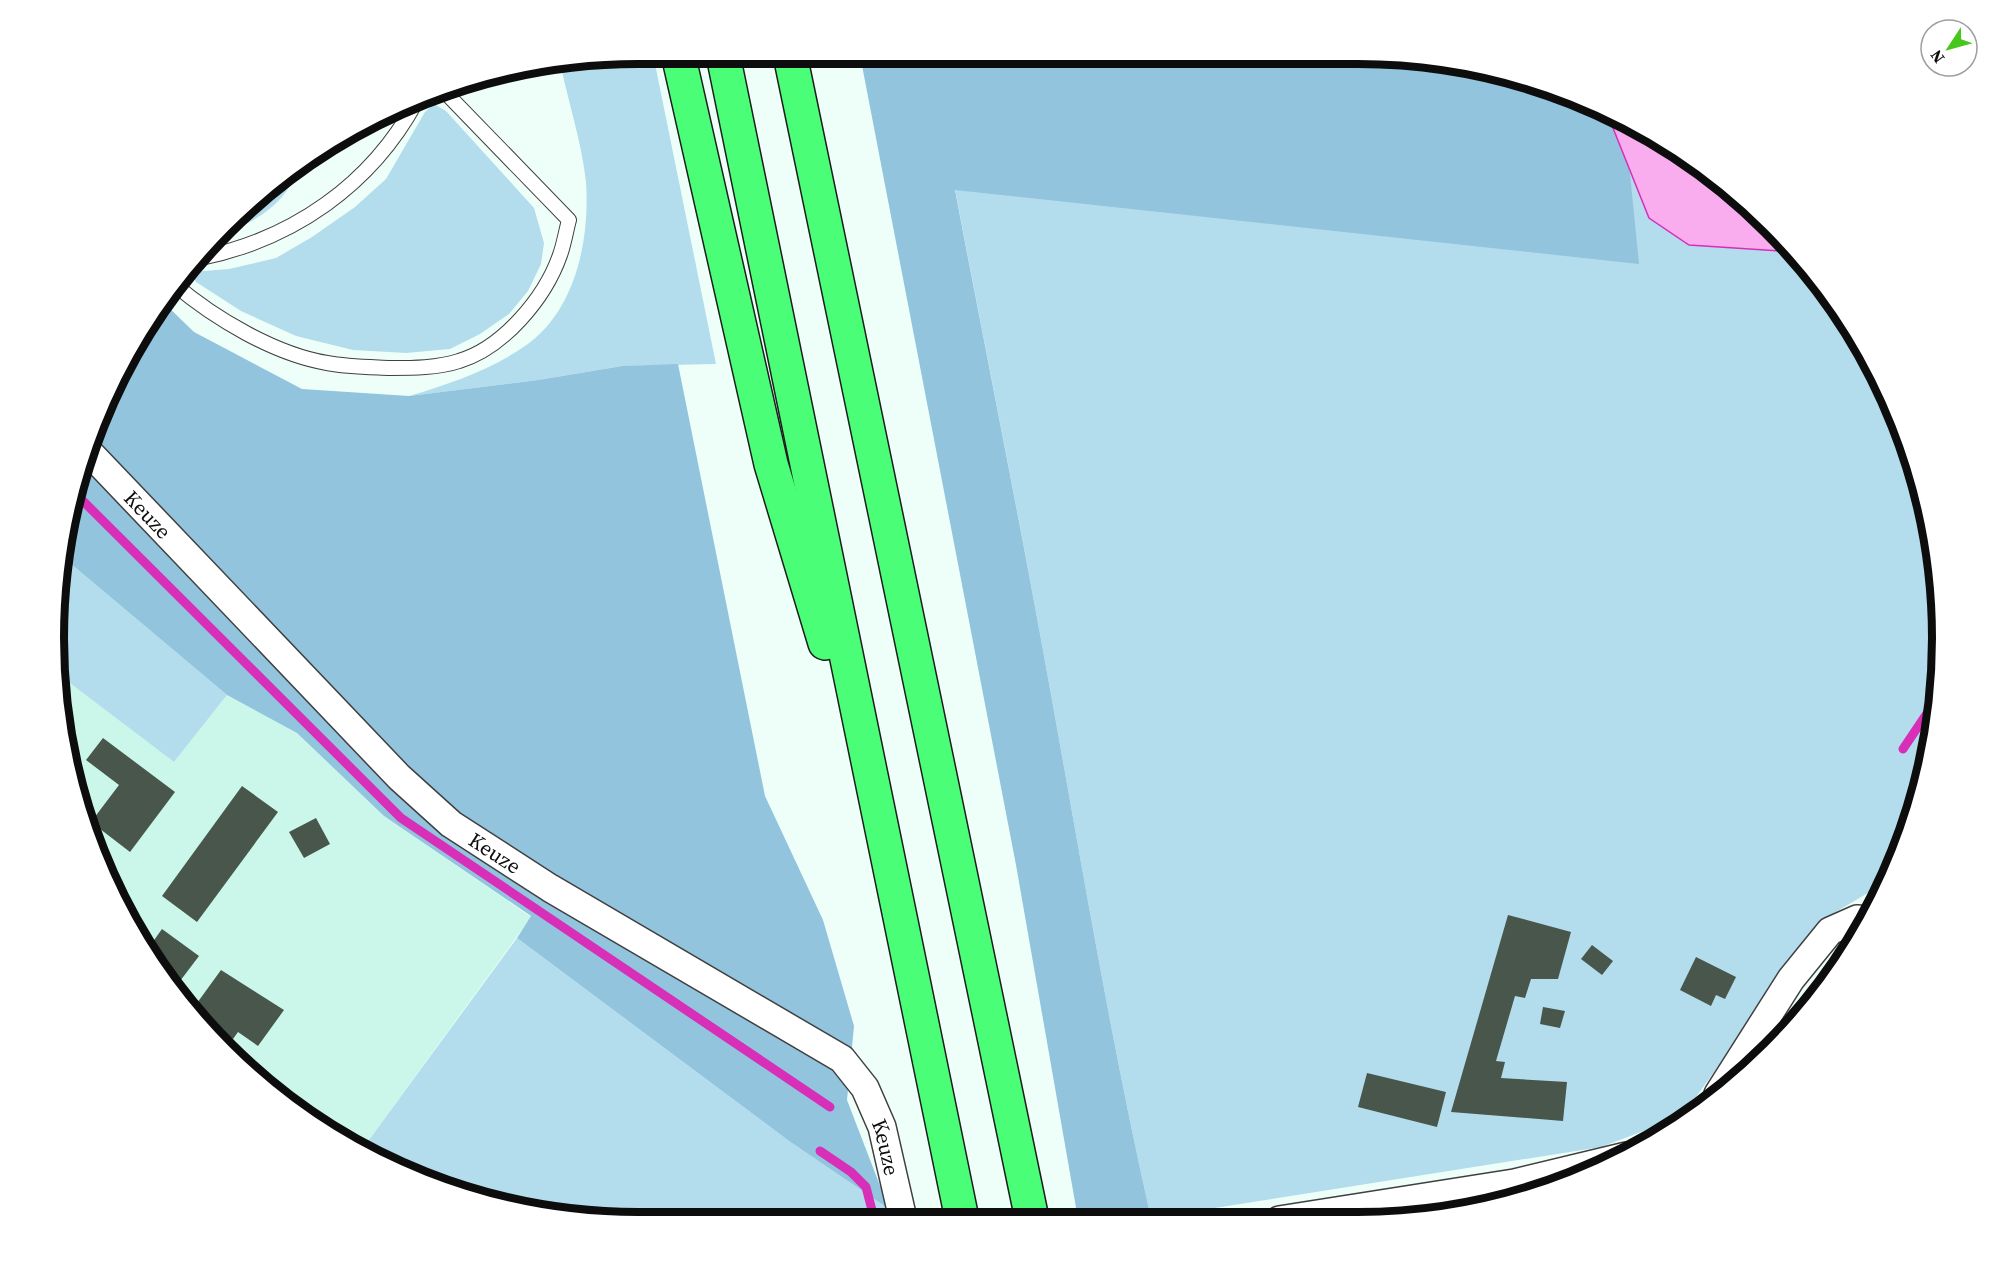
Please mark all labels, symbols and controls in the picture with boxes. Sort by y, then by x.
north arrow [1919,18,1979,78]
text: N [1924,45,1949,68]
street label: Keuze [118,484,178,545]
street label: Keuze [463,825,527,880]
street label: Keuze [866,1114,907,1178]

